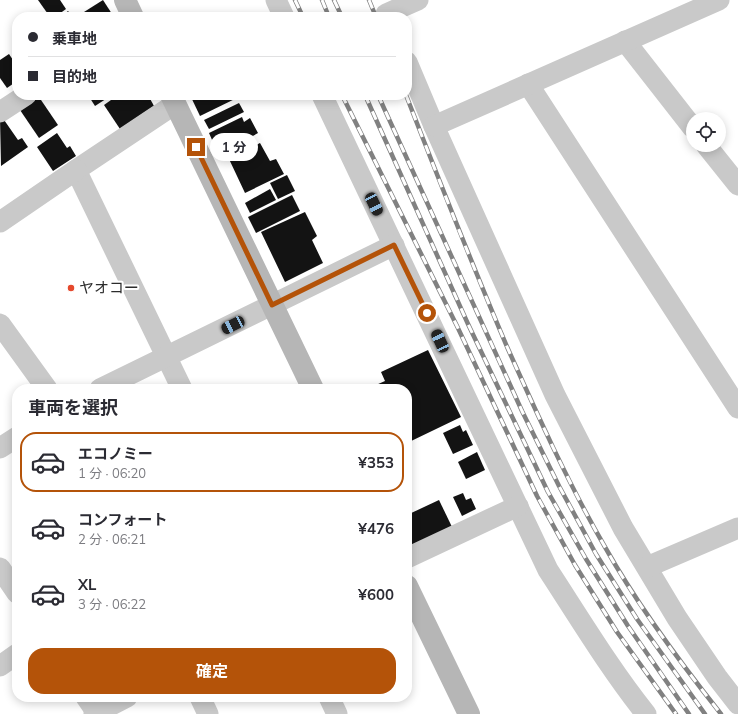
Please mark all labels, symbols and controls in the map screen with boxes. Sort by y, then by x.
text: 乗車地 [52,29,97,48]
text: 目的地 [52,67,97,86]
map controls [686,112,726,152]
button: locate [686,112,726,152]
callout: 1 分 [210,133,258,161]
route end [187,138,205,156]
text: 1 分 [222,139,246,155]
car [363,191,385,217]
place label: ヤオコー [79,278,139,297]
marker: ヤオコー [66,283,76,293]
route start [418,304,436,322]
car [220,314,246,336]
car [429,328,451,354]
text: 車両を選択 [28,396,118,419]
icon: car [30,444,66,480]
text: エコノミー [78,444,153,463]
text: ¥353 [358,453,394,472]
text: 1 分 · 06:20 [78,465,146,481]
icon: car [30,510,66,546]
text: コンフォート [78,510,168,529]
text: ¥476 [358,519,394,538]
text: 2 分 · 06:21 [78,531,146,547]
text: XL [78,575,96,594]
icon: car [30,576,66,612]
text: ¥600 [358,585,394,604]
text: 3 分 · 06:22 [78,596,146,612]
button: 確定 [28,648,396,694]

